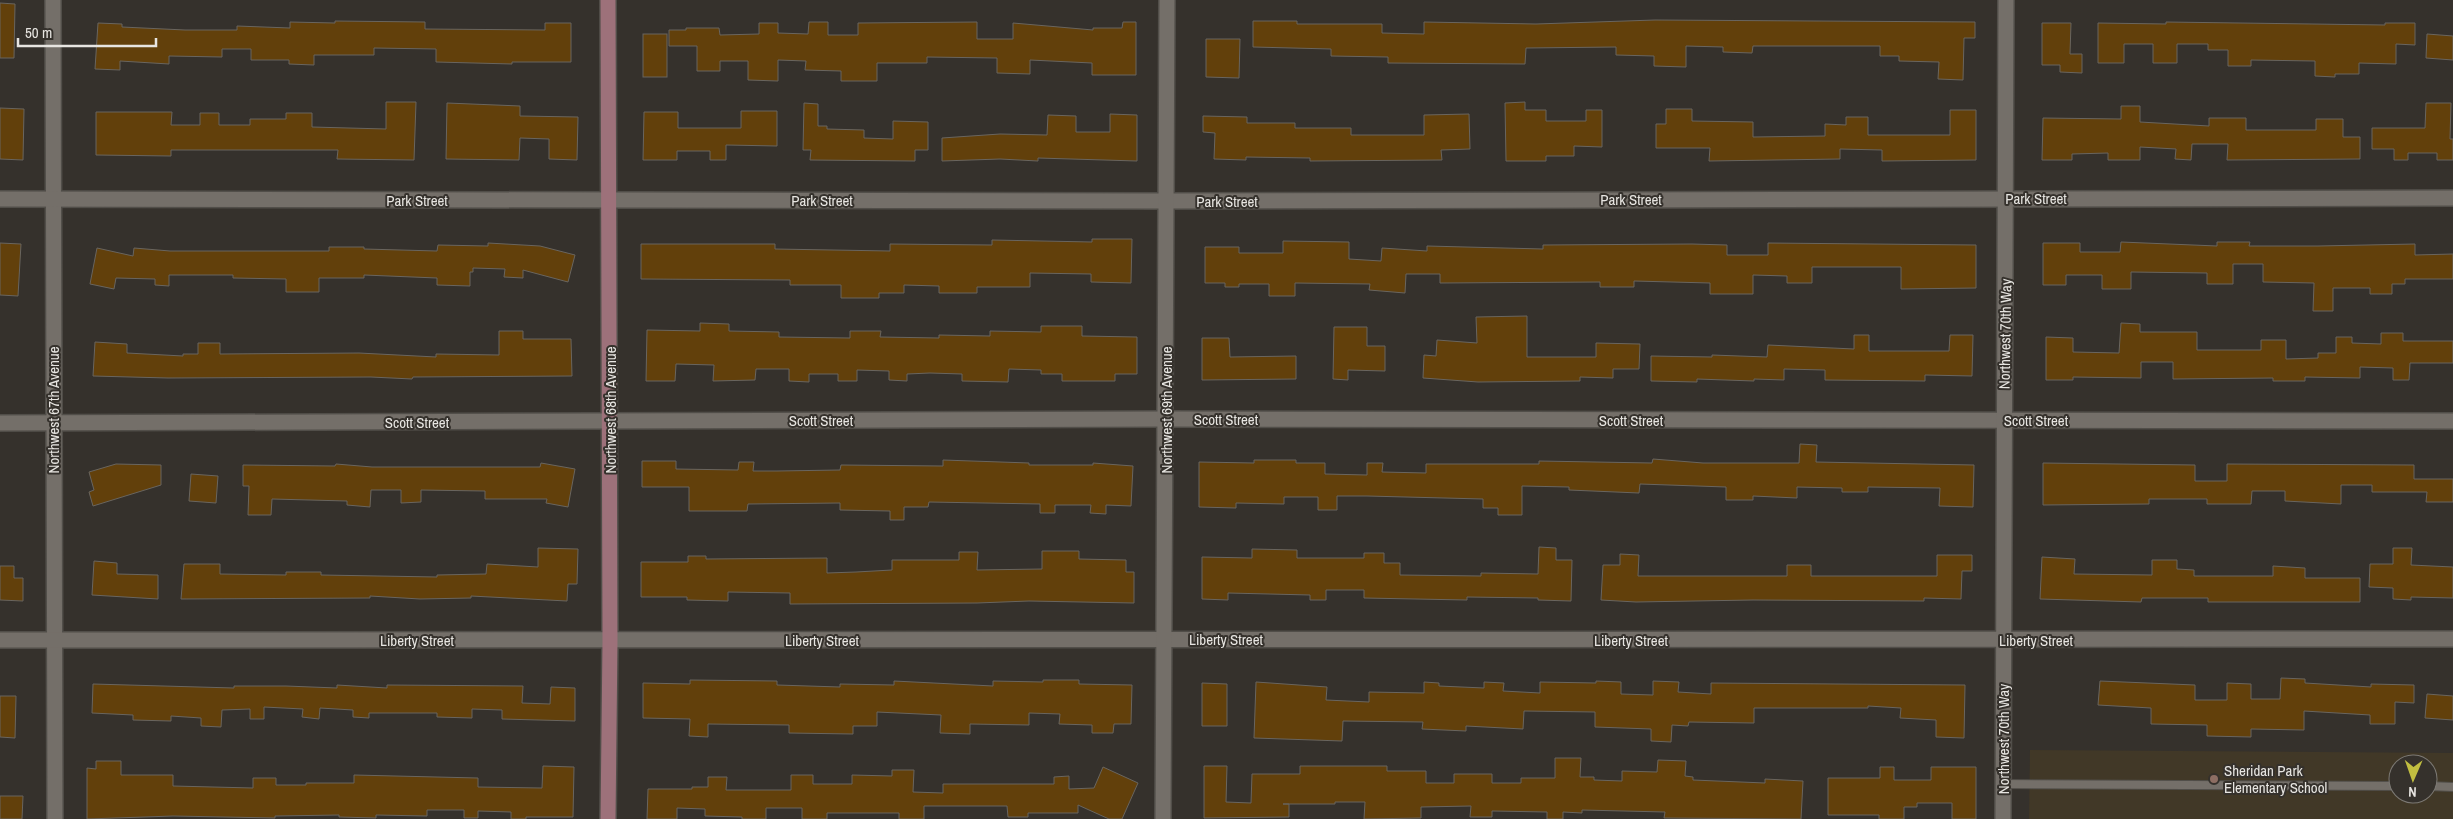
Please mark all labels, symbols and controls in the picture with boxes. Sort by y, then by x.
scale bar [18,15,155,47]
text: 50 m [25,22,52,43]
street label: Park Street [2005,188,2067,209]
street label: Park Street [1600,189,1662,210]
street label: Park Street [386,190,448,211]
street label: Park Street [791,190,853,211]
street label: Park Street [1196,191,1258,212]
street label: Northwest 70th Way [1994,278,2016,389]
street label: Northwest 67th Avenue [43,346,64,473]
street label: Northwest 68th Avenue [600,346,621,473]
street label: Northwest 69th Avenue [1156,346,1177,473]
street label: Scott Street [1194,409,1259,430]
street label: Scott Street [789,410,854,431]
street label: Scott Street [1599,410,1664,431]
street label: Scott Street [2004,410,2069,431]
street label: Scott Street [385,412,450,433]
street label: Liberty Street [1189,629,1263,650]
street label: Liberty Street [380,630,454,651]
street label: Liberty Street [785,630,859,651]
street label: Liberty Street [1594,630,1668,651]
street label: Liberty Street [1999,630,2073,651]
street label: Northwest 70th Way [1993,683,2014,794]
north arrow [2388,754,2438,804]
place label: Sheridan Park Elementary School [2224,760,2327,798]
marker: Sheridan Park Elementary School [2208,773,2220,785]
text: N [2408,783,2417,801]

